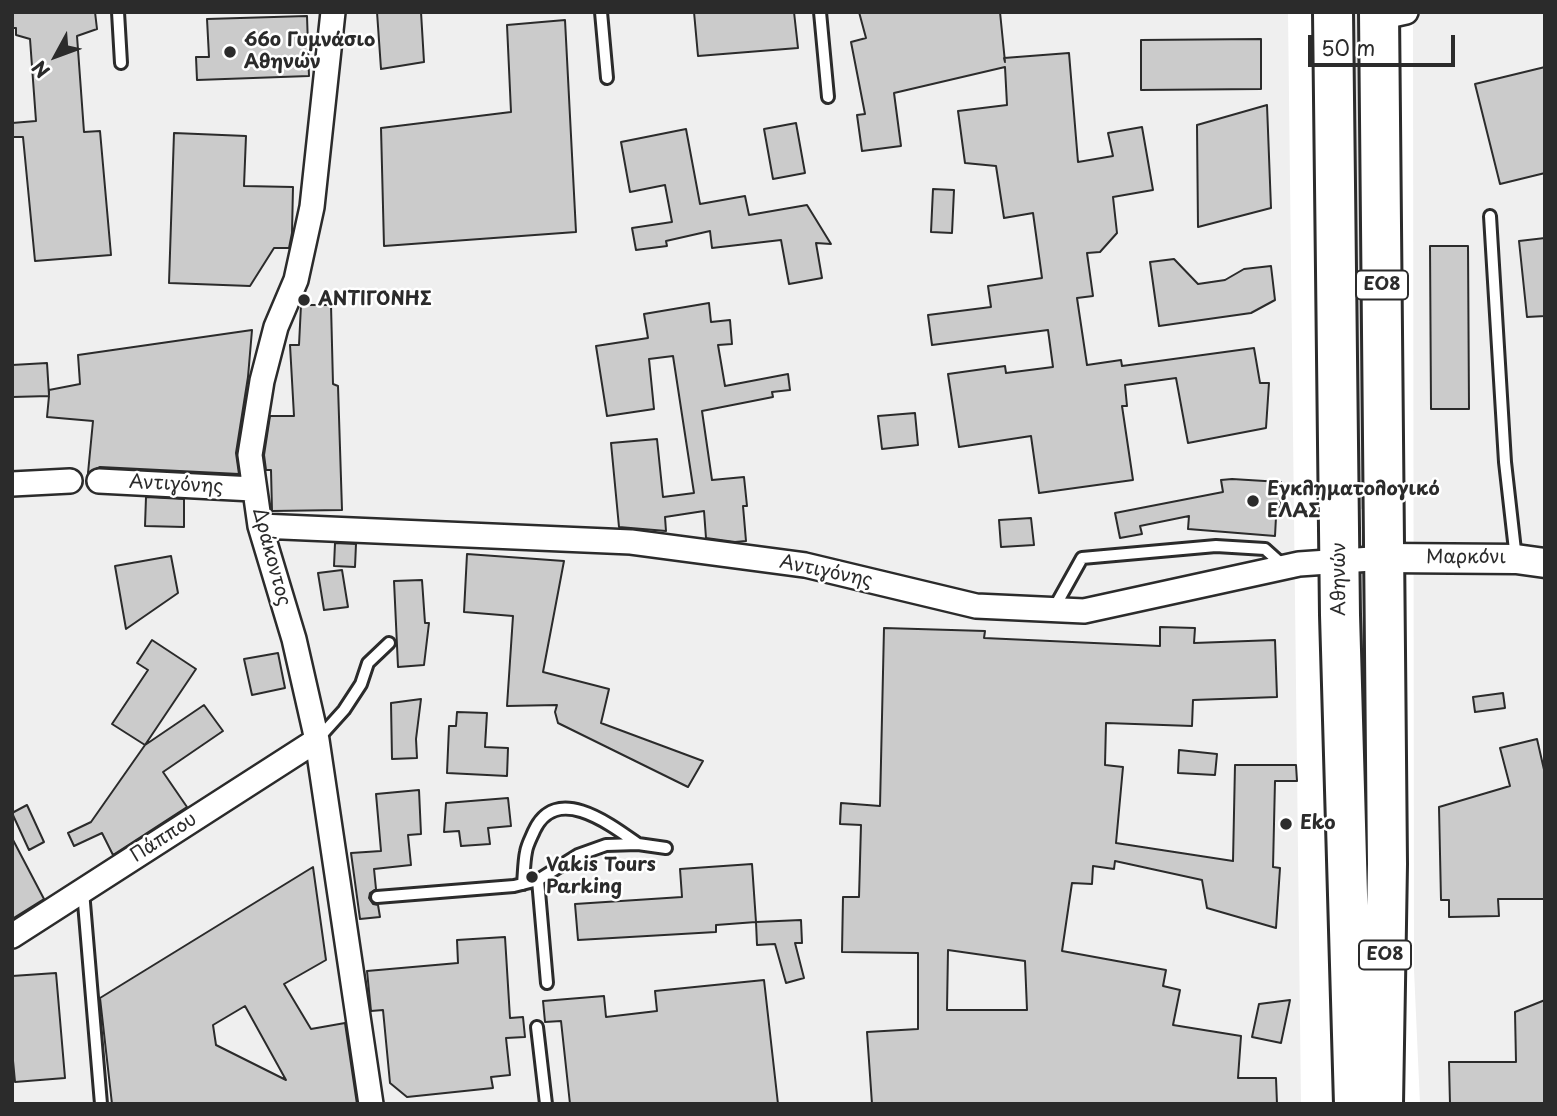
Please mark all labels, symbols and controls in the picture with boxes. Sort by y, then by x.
north arrow [21,21,91,91]
scale bar [1312,21,1459,65]
place label: 66ο Γυμνάσιο Αθηνών [244,30,375,74]
text: 50 m [1321,31,1375,63]
marker: 66ο Γυμνάσιο Αθηνών [222,44,238,60]
text: N [25,55,56,85]
road number: ΕΟ8 [1356,270,1408,300]
place label: ΑΝΤΙΓΟΝΗΣ [318,289,432,311]
marker: ΑΝΤΙΓΟΝΗΣ [296,292,312,308]
street label: Αντιγόνης [128,471,224,499]
place label: Εγκληματολογικό ΕΛΑΣ [1267,479,1440,523]
marker: Εγκληματολογικό ΕΛΑΣ [1245,493,1261,509]
street label: Δράκοντος [247,505,295,609]
street label: Αθηνών [1329,542,1351,616]
street label: Μαρκόνι [1426,547,1506,569]
street label: Αντιγόνης [778,551,874,593]
street label: Πάππου [127,808,201,868]
place label: Eko [1300,813,1336,835]
marker: Eko [1278,816,1294,832]
place label: Vakis Tours Parking [546,855,656,899]
marker: Vakis Tours Parking [524,869,540,885]
road number: ΕΟ8 [1359,940,1411,970]

